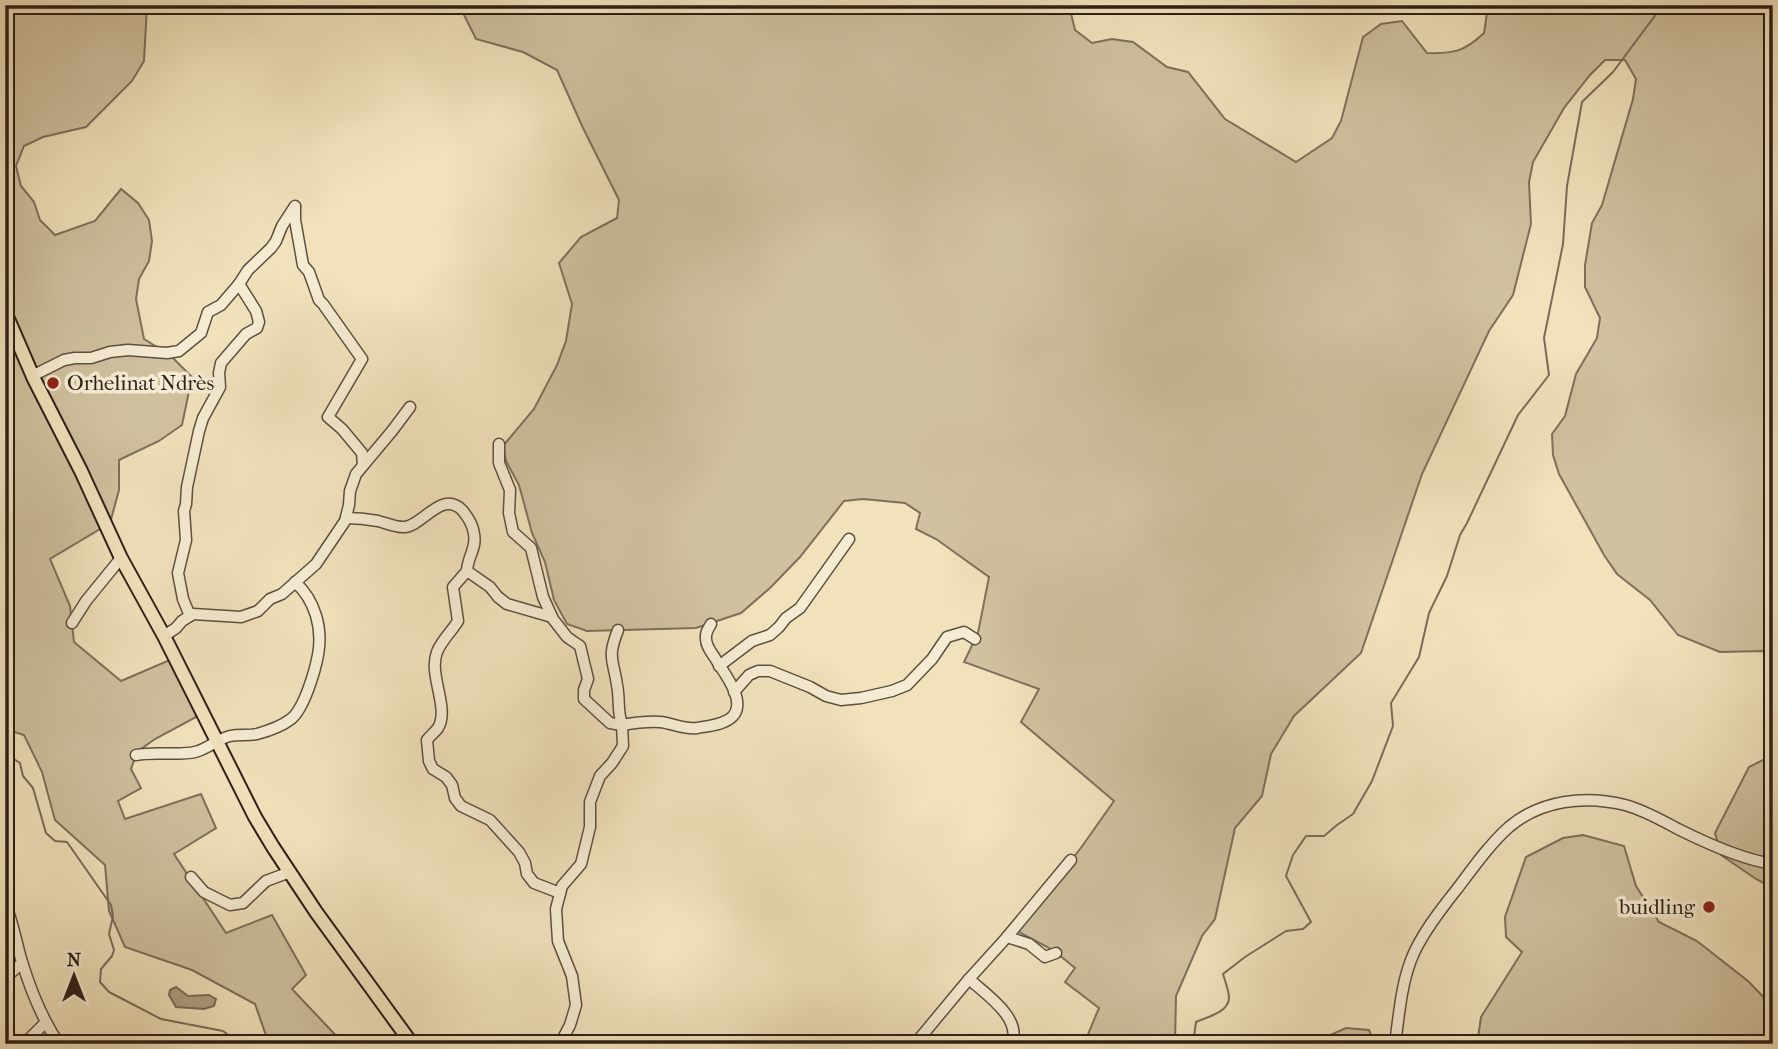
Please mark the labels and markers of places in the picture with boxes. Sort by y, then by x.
place label: Orhelinat Ndrès [67,371,215,395]
marker: Orhelinat Ndrès [45,375,61,391]
place label: buidling [1618,895,1696,919]
marker: buidling [1701,899,1717,915]

